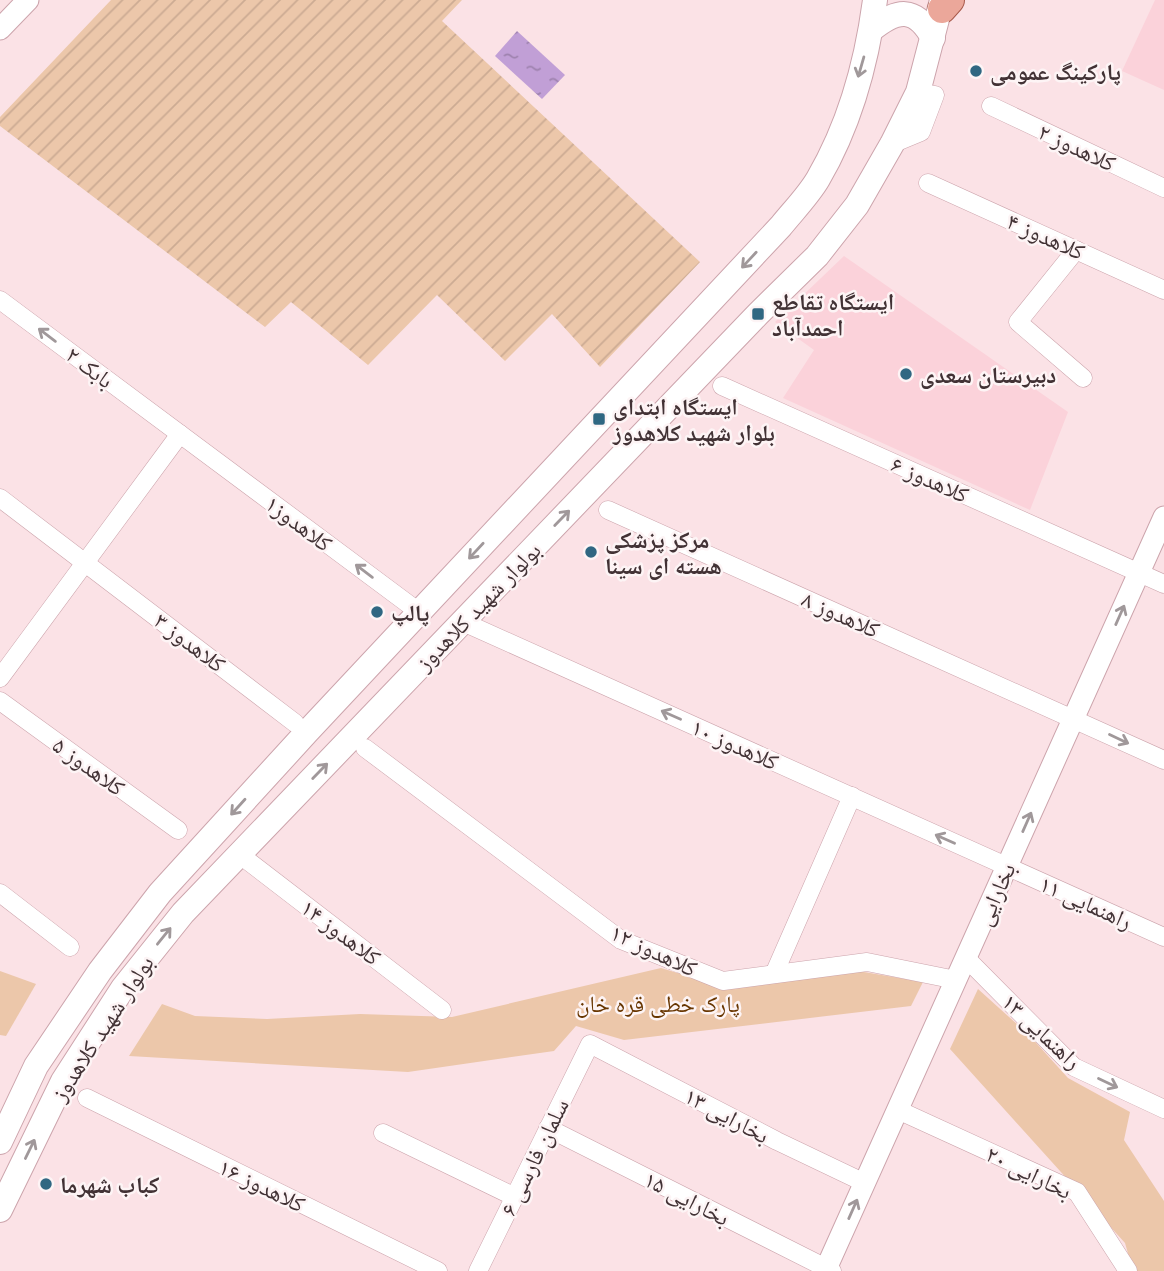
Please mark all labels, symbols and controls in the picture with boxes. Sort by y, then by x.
one-way arrow [854,55,867,77]
place label: پارکینگ عمومی [990,58,1121,86]
marker: پارکینگ عمومی [968,63,984,79]
street label: کلاهدوز ۲ [1034,117,1120,177]
street label: کلاهدوز ۴ [1003,207,1089,265]
one-way arrow [741,251,758,268]
place label: ایستگاه تقاطع احمدآباد [772,288,894,341]
marker: ایستگاه تقاطع احمدآباد [750,306,766,322]
one-way arrow [38,327,56,342]
street label: بابک ۲ [60,340,119,394]
place label: دبیرستان سعدی [920,361,1056,389]
marker: دبیرستان سعدی [898,366,914,382]
place label: ایستگاه ابتدای بلوار شهید کلاهدوز [612,393,775,446]
marker: ایستگاه ابتدای بلوار شهید کلاهدوز [591,411,607,427]
street label: کلاهدوز ۶ [887,450,973,508]
street label: کلاهدوز۱ [260,489,338,557]
one-way arrow [554,510,571,527]
place label: مرکز پزشکی هسته ای سینا [605,526,722,580]
street label: بولوار شهید کلاهدوز [409,536,546,677]
one-way arrow [467,542,484,559]
marker: مرکز پزشکی هسته ای سینا [583,544,599,560]
one-way arrow [355,564,374,578]
street label: کلاهدوز ۸ [798,585,884,643]
place label: پالپ [391,599,429,627]
marker: پالپ [369,604,385,620]
one-way arrow [1114,605,1127,626]
street label: کلاهدوز ۳ [149,607,231,678]
one-way arrow [660,708,682,721]
street label: کلاهدوز ۱۰ [687,713,783,775]
street label: کلاهدوز ۵ [48,731,130,801]
one-way arrow [1108,733,1129,746]
one-way arrow [312,763,329,780]
one-way arrow [230,798,246,816]
one-way arrow [1021,812,1034,834]
one-way arrow [935,831,956,845]
street label: بخارایی [969,859,1022,930]
street label: راهنمایی ۱۱ [1035,870,1136,935]
street label: کلاهدوز ۱۴ [296,893,386,971]
street label: کلاهدوز ۱۲ [606,918,702,982]
one-way arrow [156,928,172,946]
street label: بولوار شهید کلاهدوز [44,950,160,1107]
street label: راهنمایی ۱۳ [996,988,1087,1075]
park label: پارک خطی قره خان [576,990,740,1018]
one-way arrow [1097,1076,1118,1090]
street label: بخارایی ۱۳ [680,1081,774,1149]
street label: سلمان فارسی ۶ [494,1094,575,1220]
one-way arrow [24,1139,37,1160]
street label: بخارایی ۲۰ [981,1140,1076,1205]
street label: کلاهدوز ۱۶ [215,1153,310,1218]
street label: بخارایی ۱۵ [639,1165,734,1232]
place label: کباب شهرما [60,1171,159,1198]
marker: کباب شهرما [38,1176,54,1192]
one-way arrow [847,1199,860,1220]

